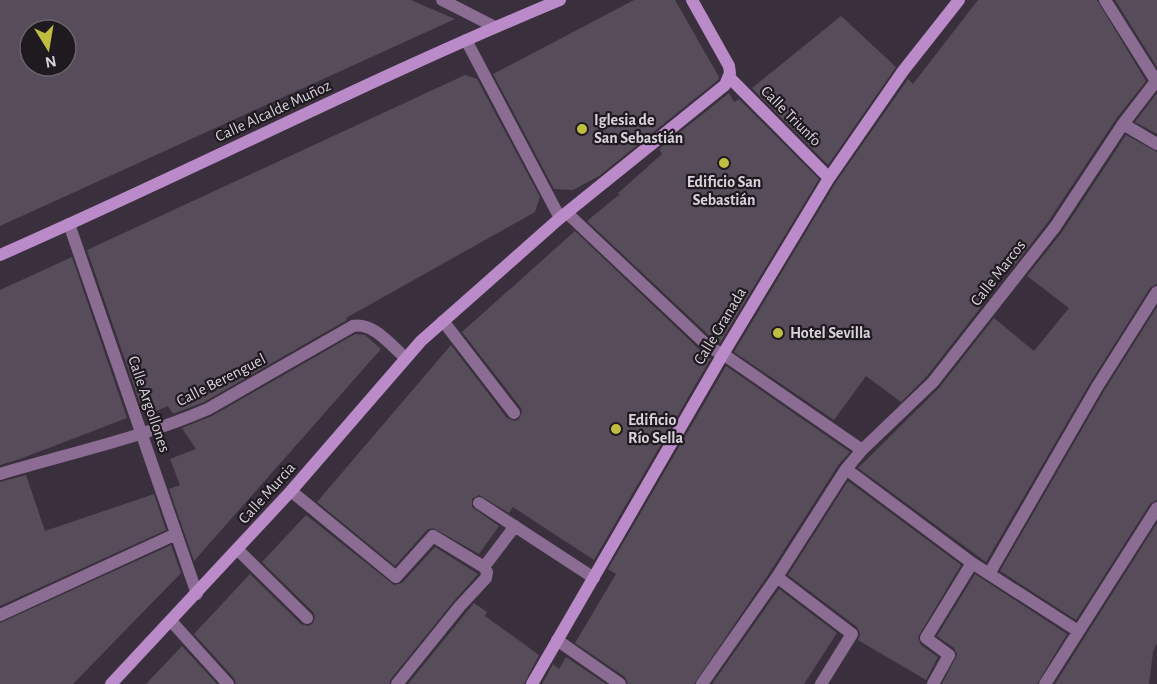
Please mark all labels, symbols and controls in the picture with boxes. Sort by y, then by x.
north arrow [18,18,78,78]
text: N [44,53,58,71]
street label: Calle Alcalde Muñoz [213,77,334,145]
street label: Calle Triunfo [758,83,824,149]
place label: Iglesia de San Sebastián [594,112,683,146]
marker: Iglesia de San Sebastián [575,122,589,136]
marker: Edificio San Sebastián [717,156,731,170]
place label: Edificio San Sebastián [687,174,761,208]
street label: Calle Marcos [968,237,1028,309]
street label: Calle Granada [691,285,749,367]
place label: Hotel Sevilla [790,325,871,341]
marker: Hotel Sevilla [771,326,785,340]
street label: Calle Berenguel [174,351,268,409]
street label: Calle Argollones [125,354,173,454]
place label: Edificio Río Sella [628,412,684,446]
marker: Edificio Río Sella [609,422,623,436]
street label: Calle Murcia [235,459,299,527]

